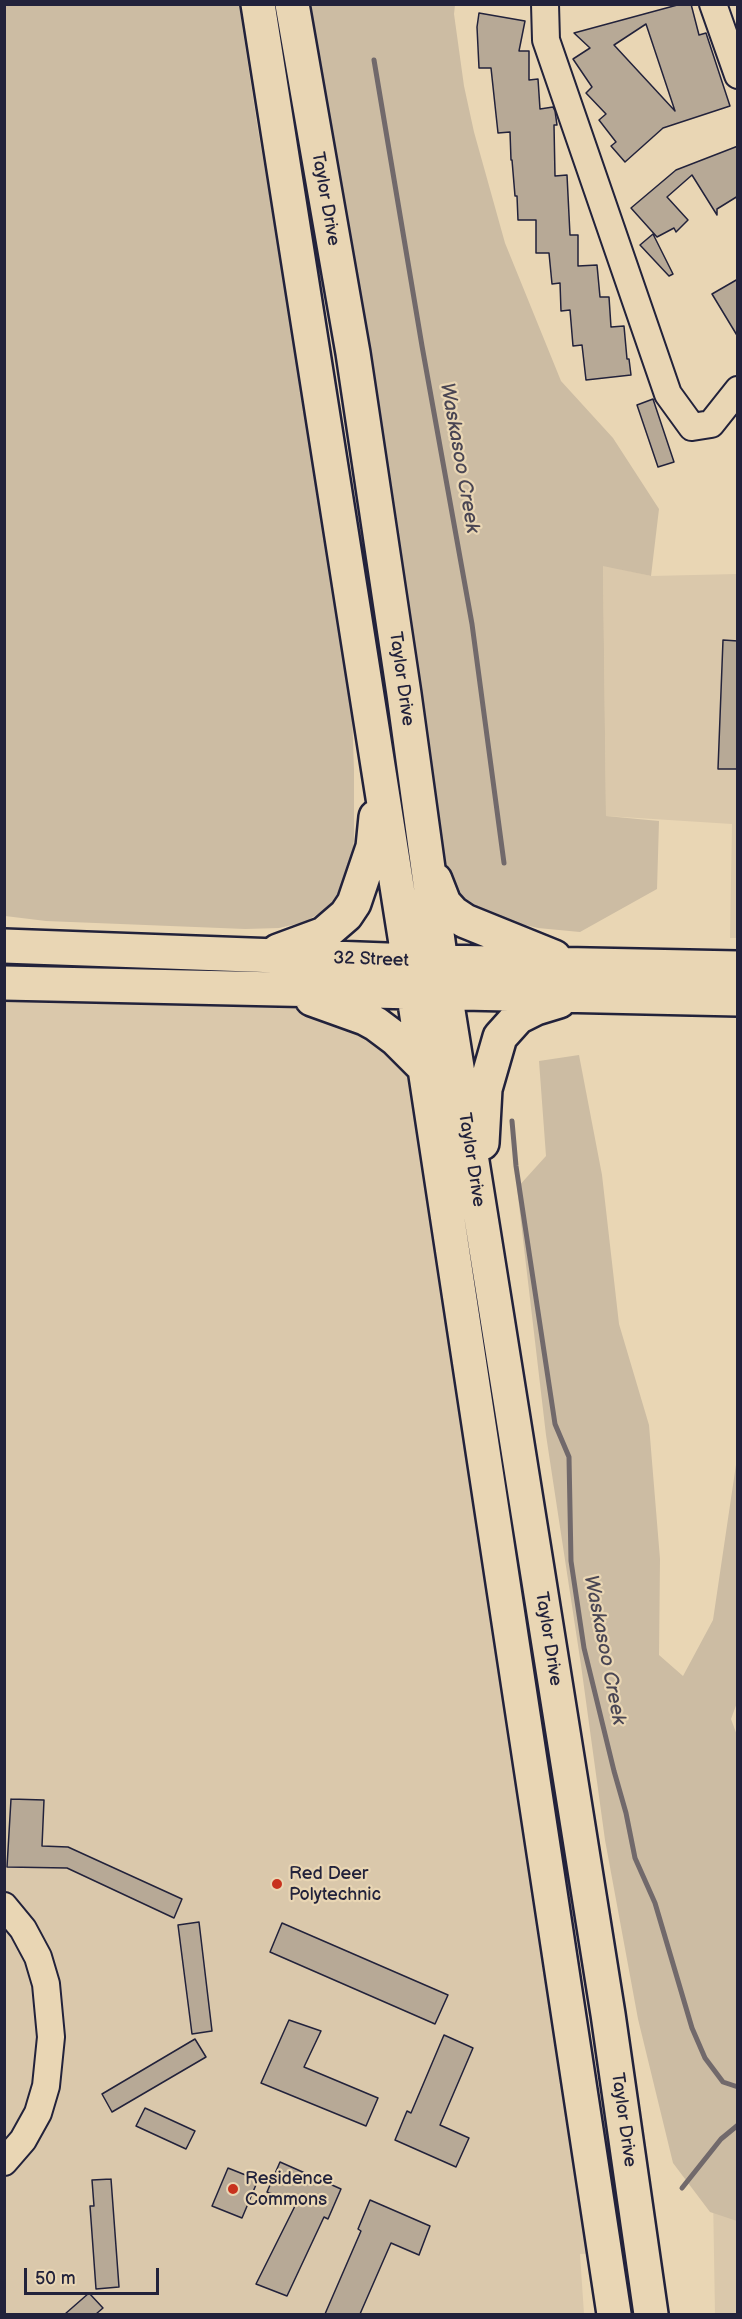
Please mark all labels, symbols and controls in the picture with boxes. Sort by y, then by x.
street label: Taylor Drive [306,150,344,248]
water label: Waskasoo Creek [434,381,484,535]
street label: Taylor Drive [384,630,418,728]
street label: 32 Street [333,948,409,972]
street label: Taylor Drive [453,1111,489,1209]
water label: Waskasoo Creek [578,1573,630,1727]
street label: Taylor Drive [530,1590,566,1688]
place label: Red Deer Polytechnic [289,1863,381,1906]
marker: Red Deer Polytechnic [270,1877,284,1891]
street label: Taylor Drive [606,2071,640,2169]
place label: Residence Commons [245,2168,333,2210]
marker: Residence Commons [226,2182,240,2196]
scale bar [27,2256,162,2294]
text: 50 m [35,2268,76,2289]

